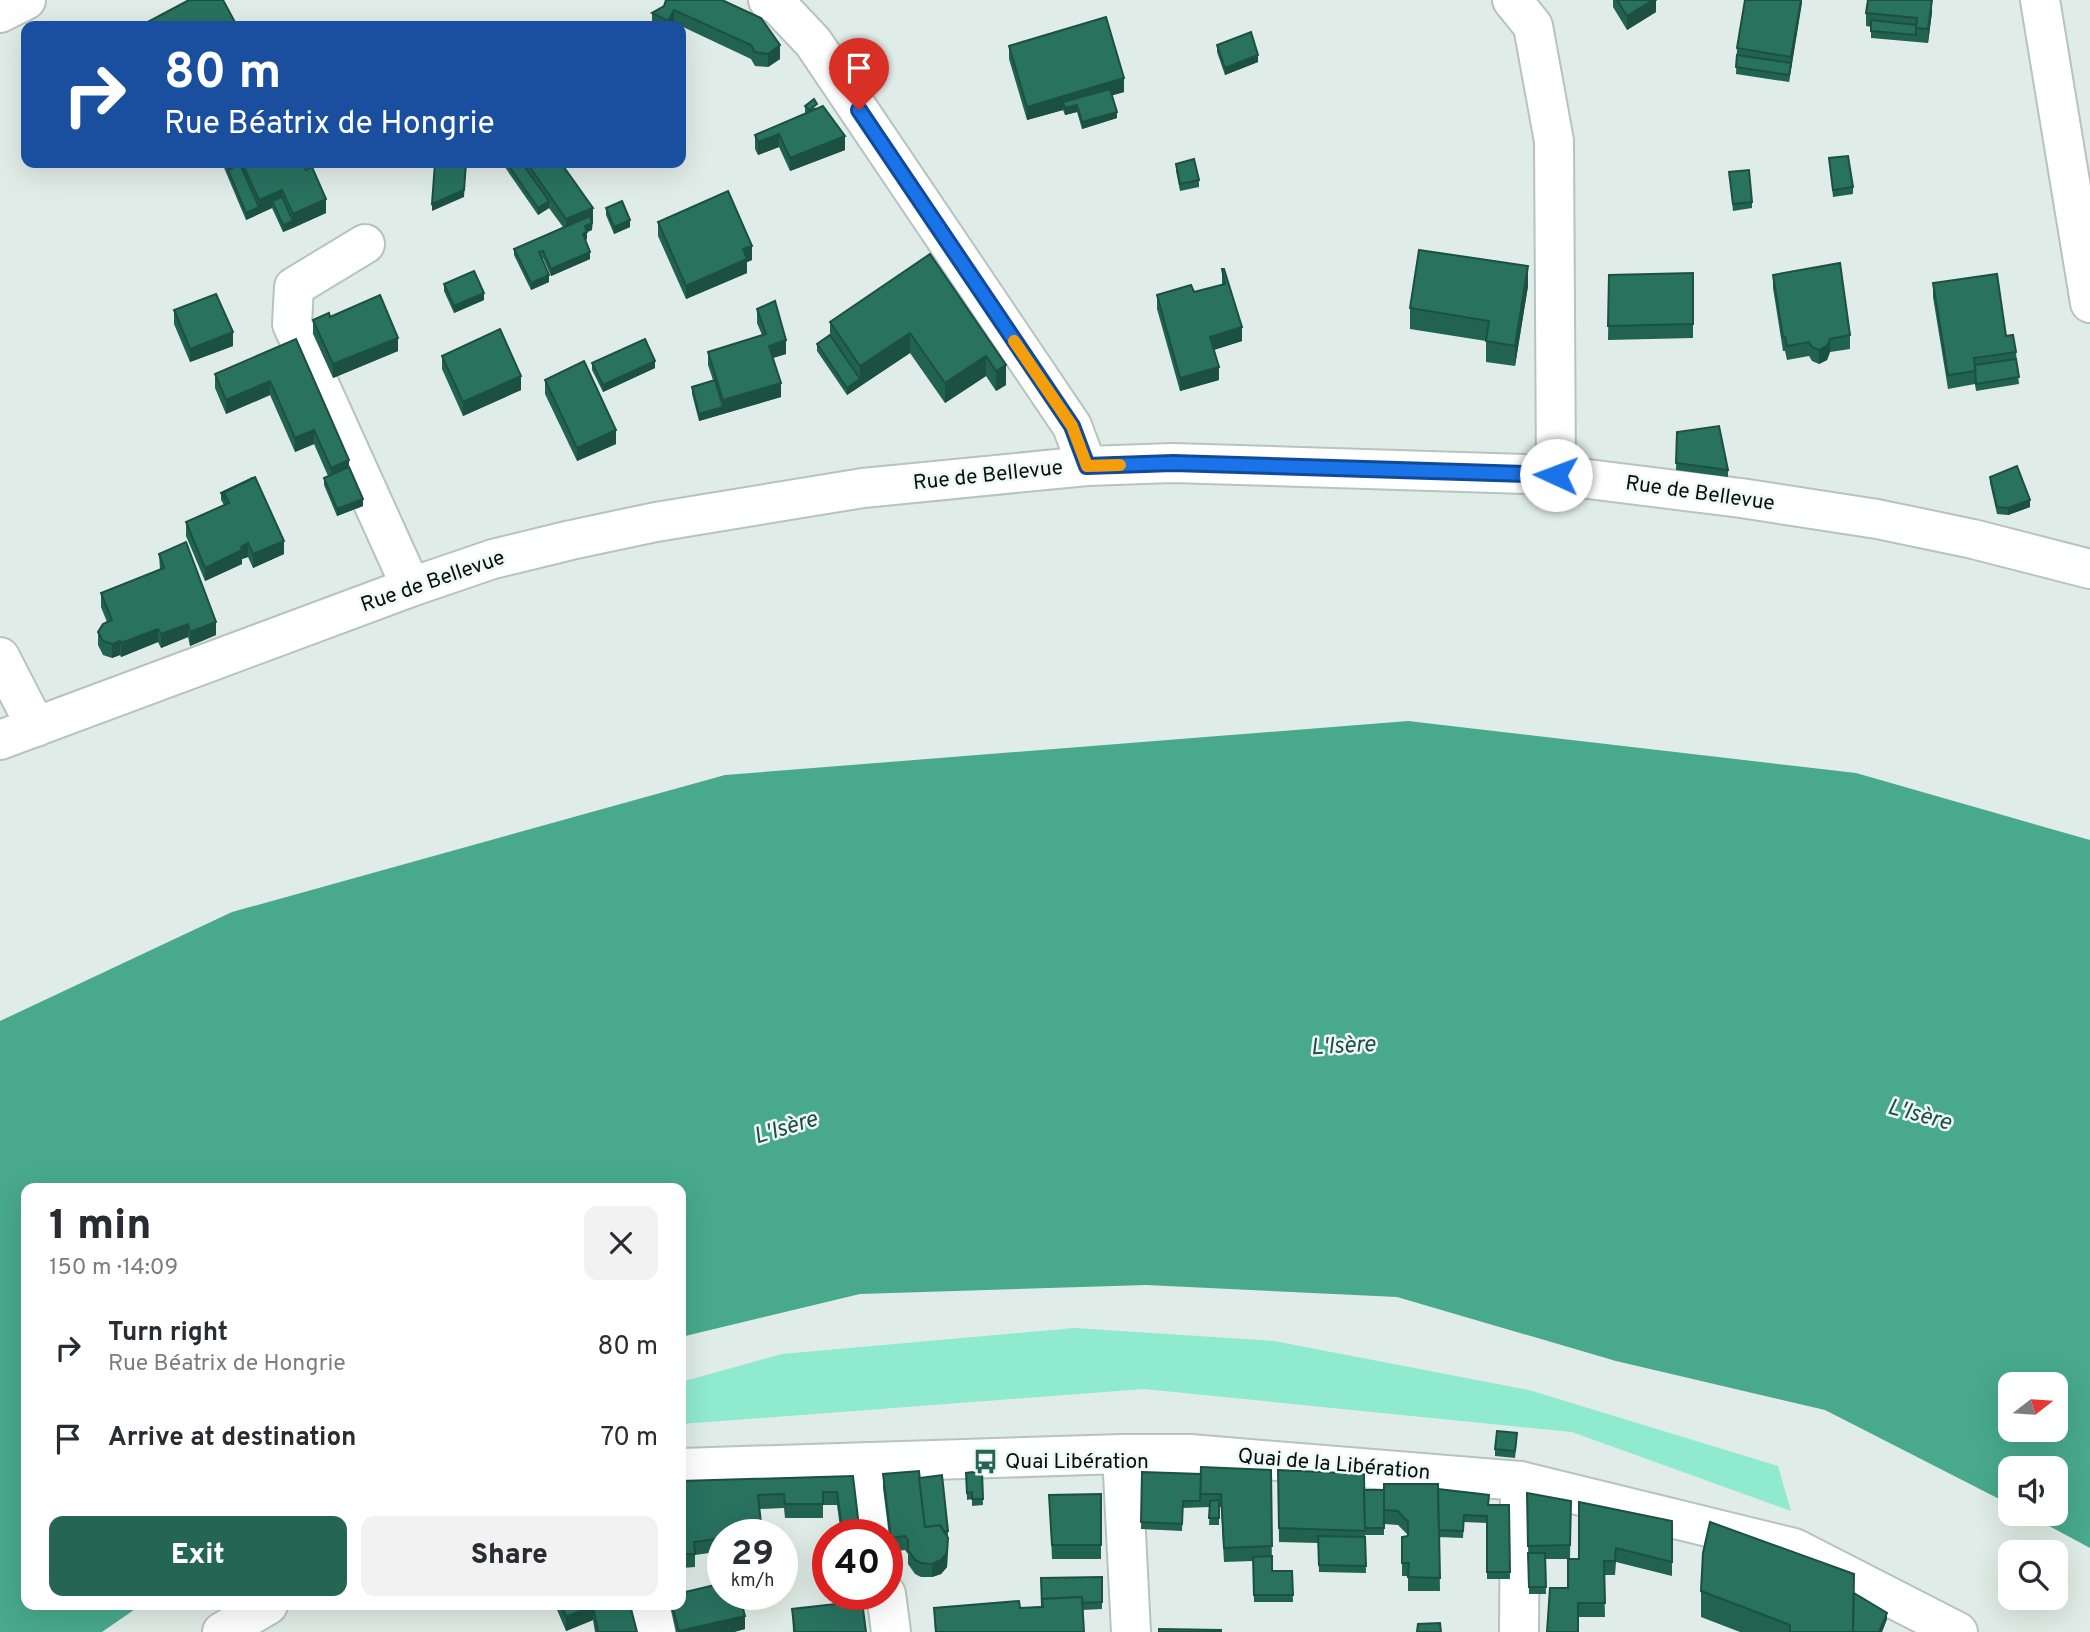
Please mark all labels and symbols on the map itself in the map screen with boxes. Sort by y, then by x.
pin [829,38,889,110]
position arrow [1519,438,1593,512]
street label: Rue de Bellevue [912,455,1064,497]
street label: Rue de Bellevue [1624,470,1776,518]
street label: Rue de Bellevue [357,545,509,619]
water label: L'Isère [1310,1031,1377,1063]
water label: L'Isère [1884,1094,1955,1139]
water label: L'Isère [751,1105,822,1152]
north arrow [1998,1372,2068,1442]
street label: Quai de la Libération [1236,1443,1432,1487]
bus stop icon: Quai Libération [971,1448,999,1476]
place label: Quai Libération [1005,1449,1149,1476]
speed limit sign: 40 [812,1519,903,1610]

